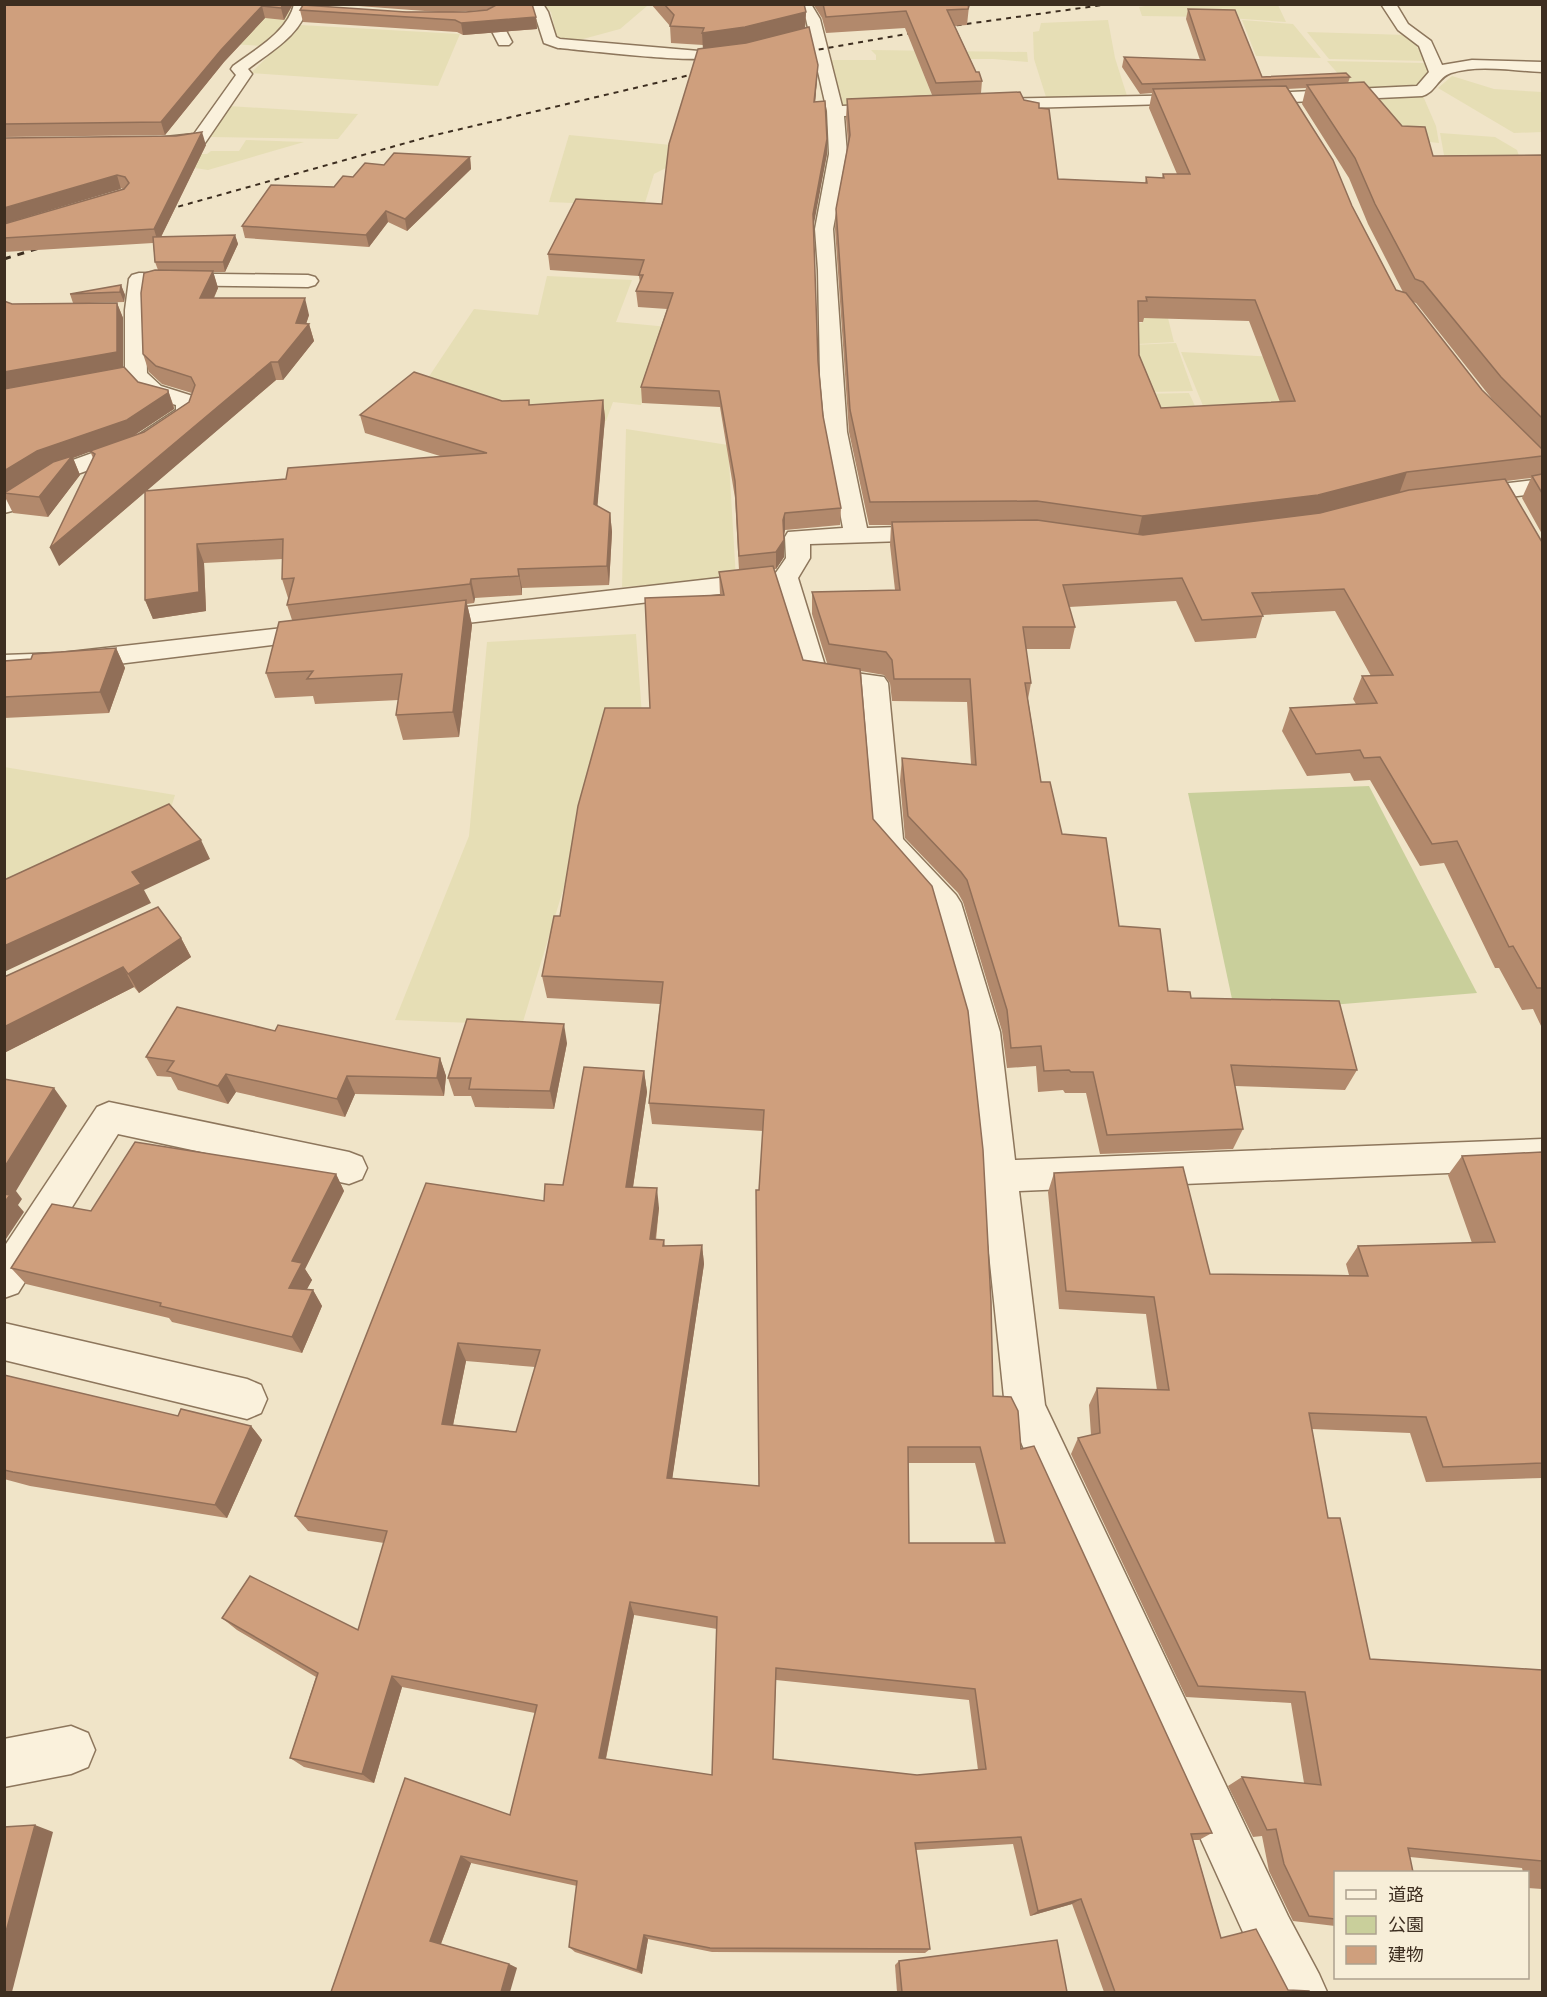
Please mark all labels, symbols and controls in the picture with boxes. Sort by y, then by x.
legend [1334,1871,1529,1979]
text: 道路 [1388,1884,1424,1906]
text: 公園 [1388,1914,1424,1936]
text: 建物 [1388,1944,1424,1966]

